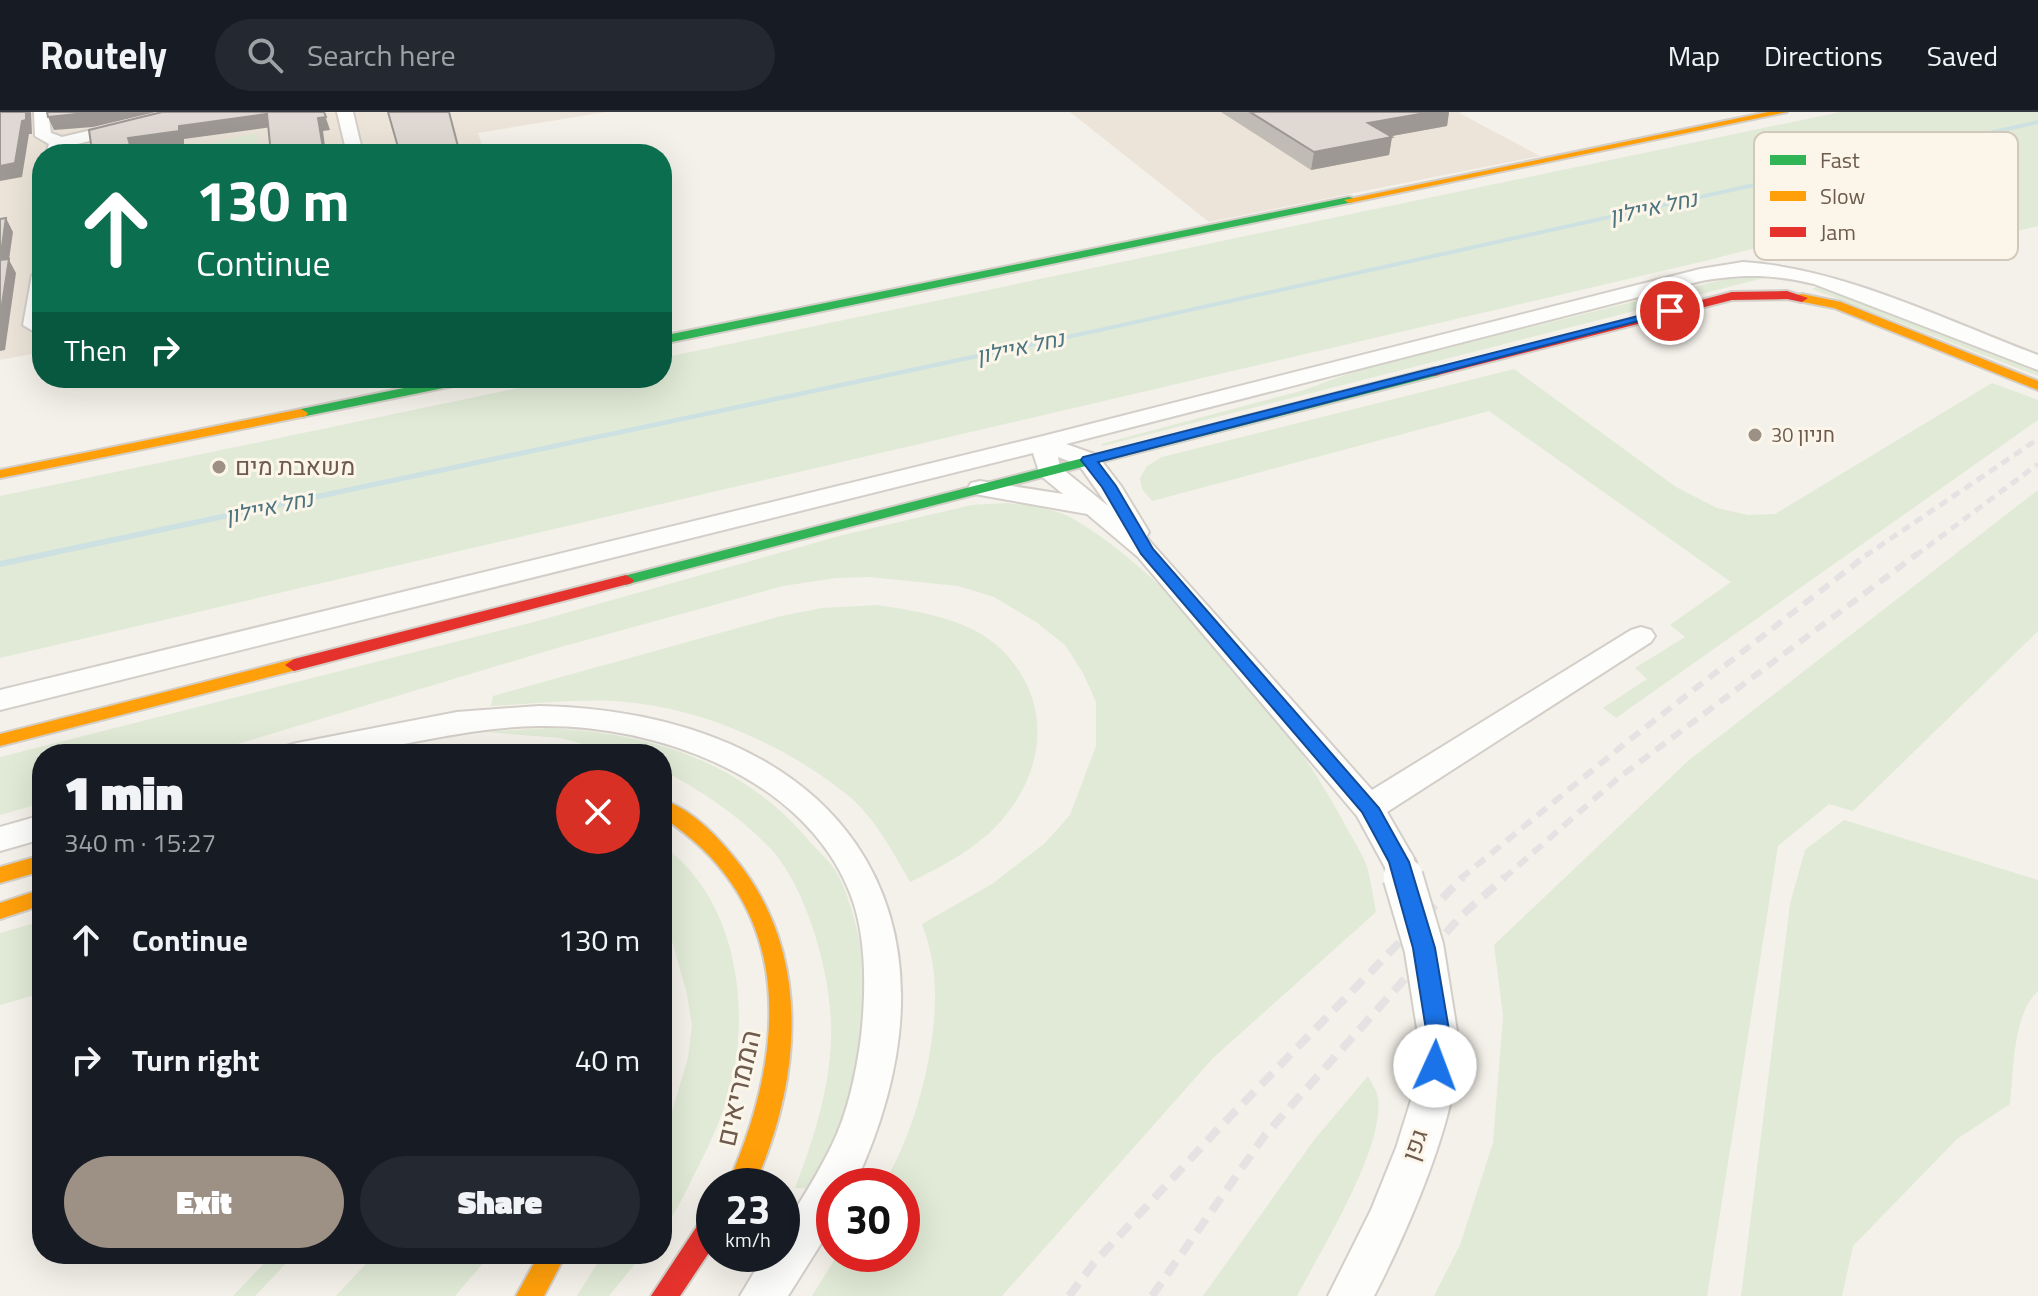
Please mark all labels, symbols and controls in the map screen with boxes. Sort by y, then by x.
search box [215,19,775,91]
text: Routely [40,26,167,84]
text: Search here [307,32,456,78]
icon: search [243,33,287,77]
text: Map [1668,34,1720,77]
text: Directions [1764,34,1883,77]
text: Saved [1927,34,1998,77]
legend [1754,132,2018,260]
text: Fast [1820,143,1860,177]
text: 130 m [196,158,349,243]
icon: ahead [64,176,168,280]
text: Slow [1820,179,1866,213]
water label: נחל איילון [1606,181,1702,233]
text: Jam [1820,215,1856,249]
text: Continue [196,235,331,290]
pin [1636,277,1704,345]
icon: arrive [1648,289,1692,333]
water label: נחל איילון [973,321,1069,373]
text: Then [64,327,127,373]
icon: right [143,328,187,372]
place label: חניון 30 [1771,419,1835,450]
marker: חניון 30 [1746,426,1764,444]
place label: משאבת מים [235,448,355,484]
marker: משאבת מים [210,458,228,476]
water label: נחל איילון [222,481,318,533]
text: 1 min [64,756,183,829]
button: close [556,770,640,854]
text: 340 m · 15:27 [64,823,216,862]
text: Continue [132,917,248,963]
text: 130 m [558,917,640,963]
icon: ahead [64,918,108,962]
position arrow [1393,1024,1477,1108]
street label: הממריאים [703,1025,772,1150]
text: Turn right [132,1037,260,1083]
text: 40 m [575,1037,640,1083]
icon: right [64,1038,108,1082]
street label: גפן [1392,1124,1436,1165]
button: Exit [64,1156,344,1248]
button: Share [360,1156,640,1248]
speed limit sign: 30 [816,1168,920,1272]
text: 23 [726,1179,770,1240]
text: km/h [725,1224,771,1255]

